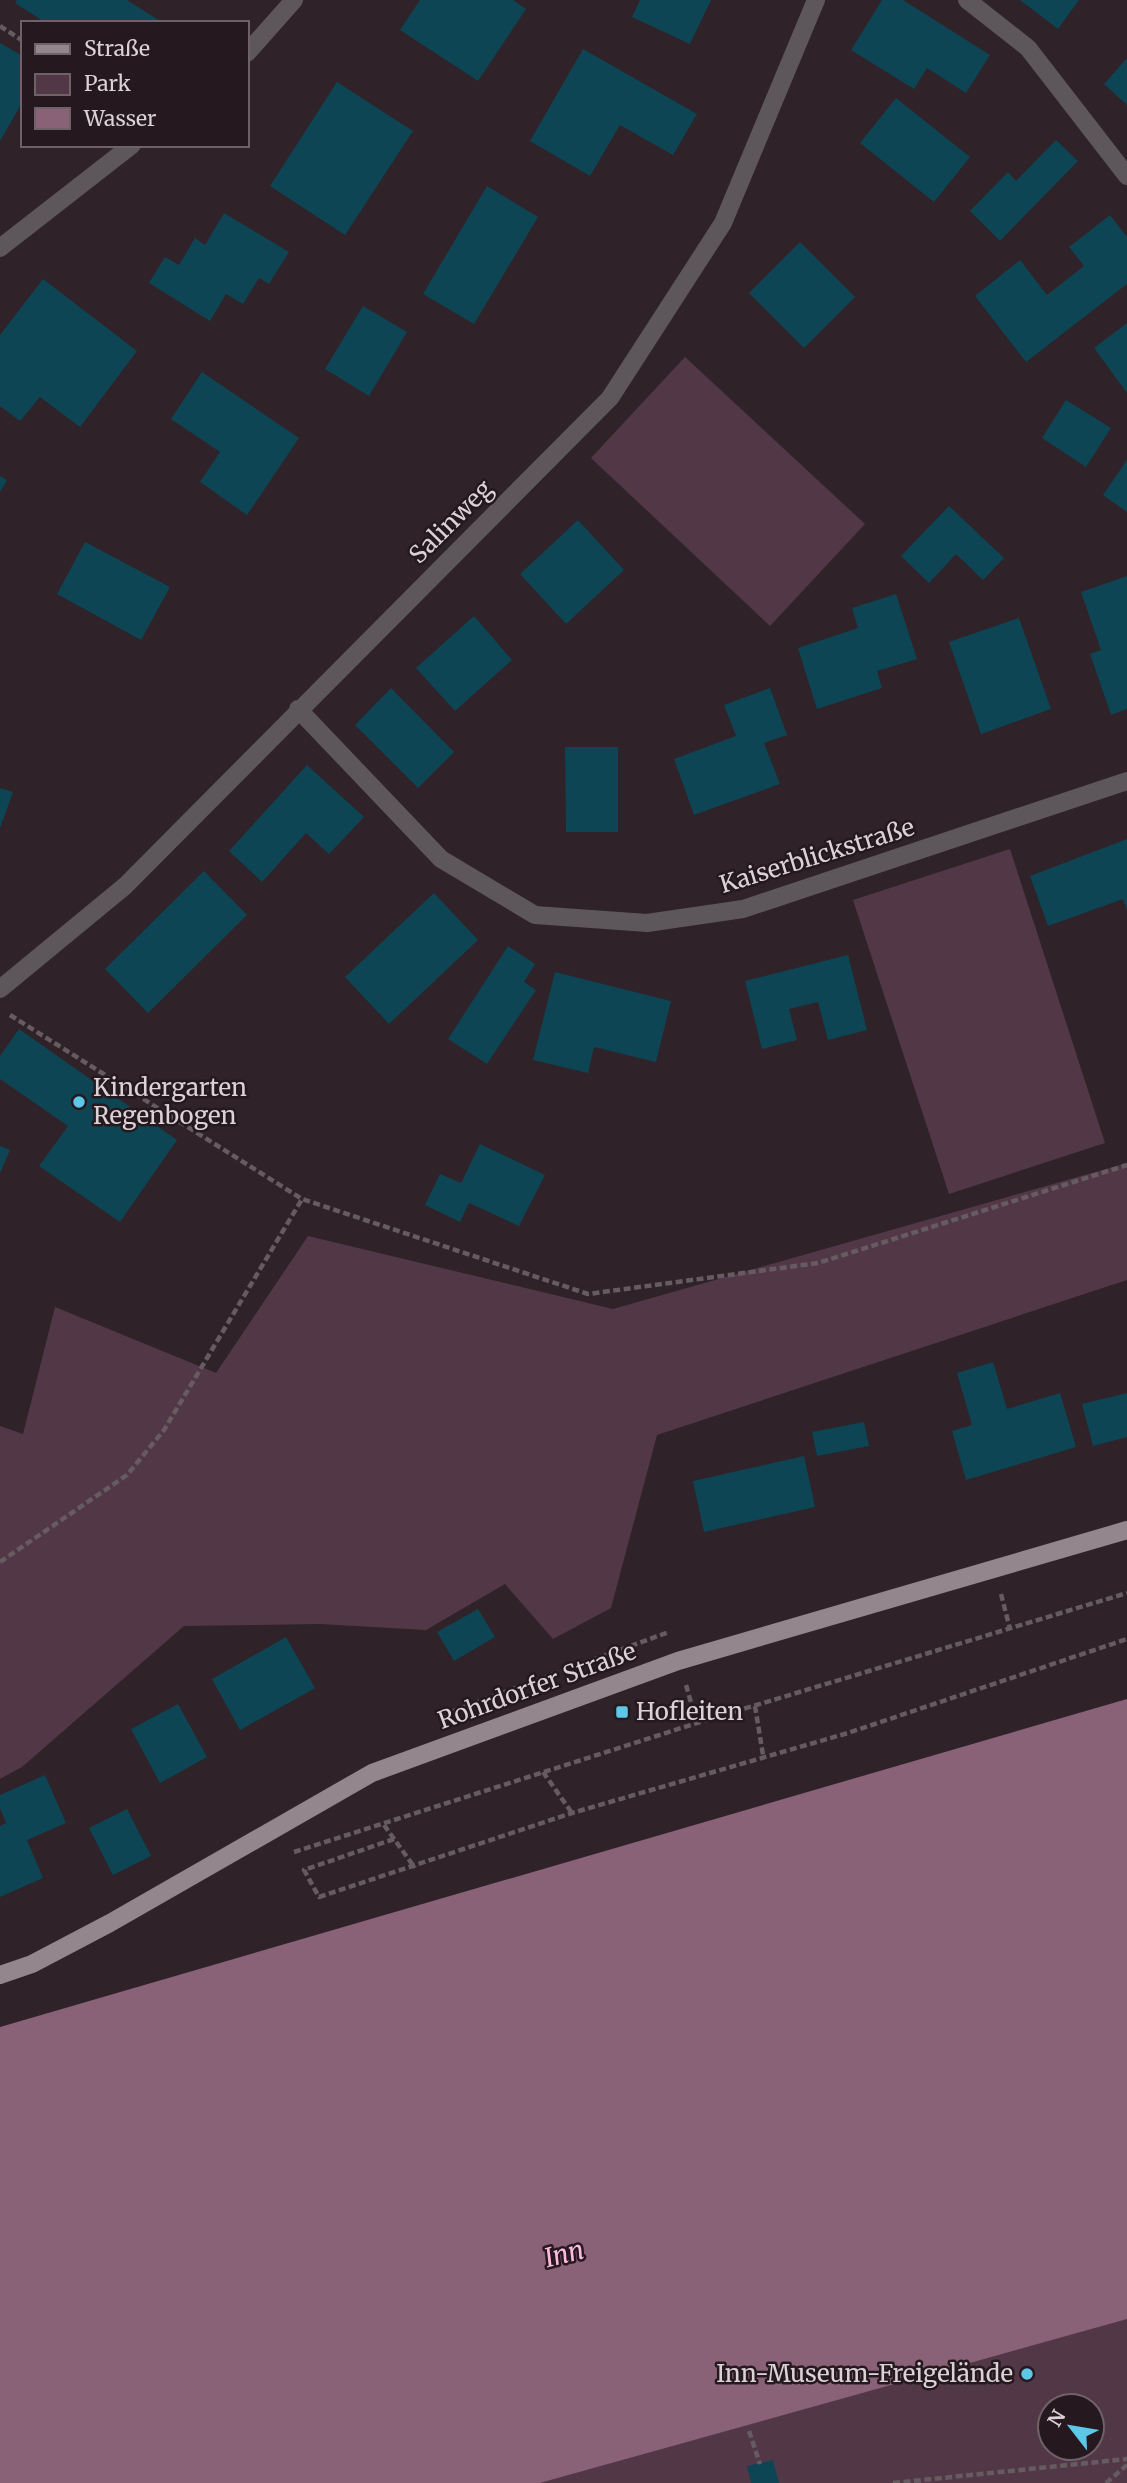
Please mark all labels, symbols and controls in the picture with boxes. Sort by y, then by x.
legend [21,21,248,147]
text: Straße [84,35,150,62]
text: Park [84,70,131,97]
text: Wasser [83,105,156,132]
street label: Salinweg [402,473,499,570]
street label: Kaiserblickstraße [716,811,918,900]
place label: Kindergarten Regenbogen [93,1072,247,1131]
marker: Kindergarten Regenbogen [71,1094,87,1110]
street label: Rohrdorfer Straße [433,1635,640,1736]
place label: Hofleiten [636,1696,743,1727]
marker: Hofleiten [614,1704,630,1720]
water label: Inn [541,2233,587,2274]
place label: Inn-Museum-Freigelände [716,2358,1013,2389]
marker: Inn-Museum-Freigelände [1019,2366,1035,2382]
north arrow [1036,2392,1106,2462]
text: N [1042,2406,1071,2431]

